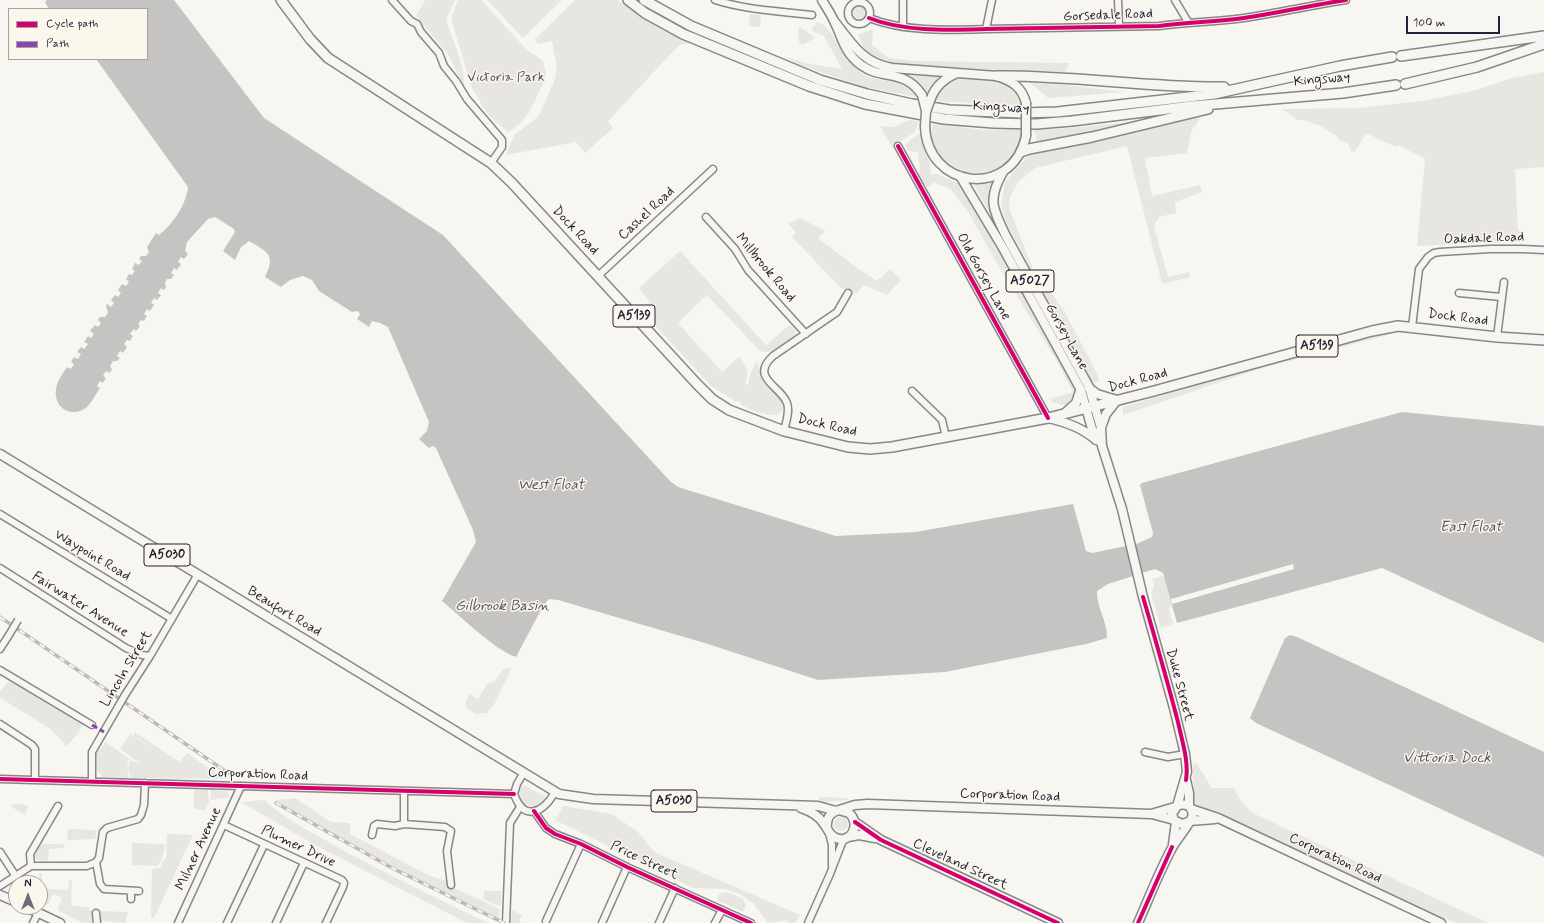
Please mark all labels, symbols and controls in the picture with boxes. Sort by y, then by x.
street label: Gorsedale Road [1063,6,1153,26]
legend [8,8,148,60]
scale bar [1408,8,1502,34]
text: 100 m [1413,15,1445,31]
text: Cycle path [46,16,98,32]
text: Path [46,36,69,52]
street label: Kingsway [1293,69,1351,91]
park label: Victoria Park [467,70,545,86]
street label: Kingsway [972,98,1030,118]
street label: Cashel Road [615,184,679,244]
street label: Dock Road [548,203,602,259]
street label: Oakdale Road [1444,229,1524,249]
street label: Millbrook Road [731,230,799,306]
street label: Old Gorsey Lane [952,231,1014,323]
road number: A5027 [1006,270,1054,292]
street label: Gorsey Lane [1041,301,1091,373]
road number: A5139 [613,305,655,327]
street label: Dock Road [1427,306,1489,330]
road number: A5139 [1296,335,1338,357]
street label: Dock Road [1106,365,1170,397]
street label: Dock Road [795,411,859,441]
water label: West Float [518,477,584,495]
water label: East Float [1440,519,1502,537]
street label: Waypoint Road [51,527,133,585]
road number: A5030 [144,544,190,566]
street label: Fairwater Avenue [29,569,131,641]
street label: Beaufort Road [244,583,324,641]
water label: Gilbrook Basin [455,598,549,616]
street label: Lincoln Street [98,628,156,710]
street label: Duke Street [1161,647,1197,723]
water label: Vittoria Dock [1403,750,1491,768]
street label: Corporation Road [208,765,308,785]
street label: Corporation Road [960,786,1060,806]
road number: A5030 [651,790,697,812]
street label: Milner Avenue [172,805,226,893]
street label: Plumer Drive [258,822,338,872]
street label: Corporation Road [1286,830,1384,888]
street label: Cleveland Street [910,836,1010,894]
street label: Price Street [607,838,681,884]
north arrow [8,875,48,915]
text: N [24,877,32,891]

